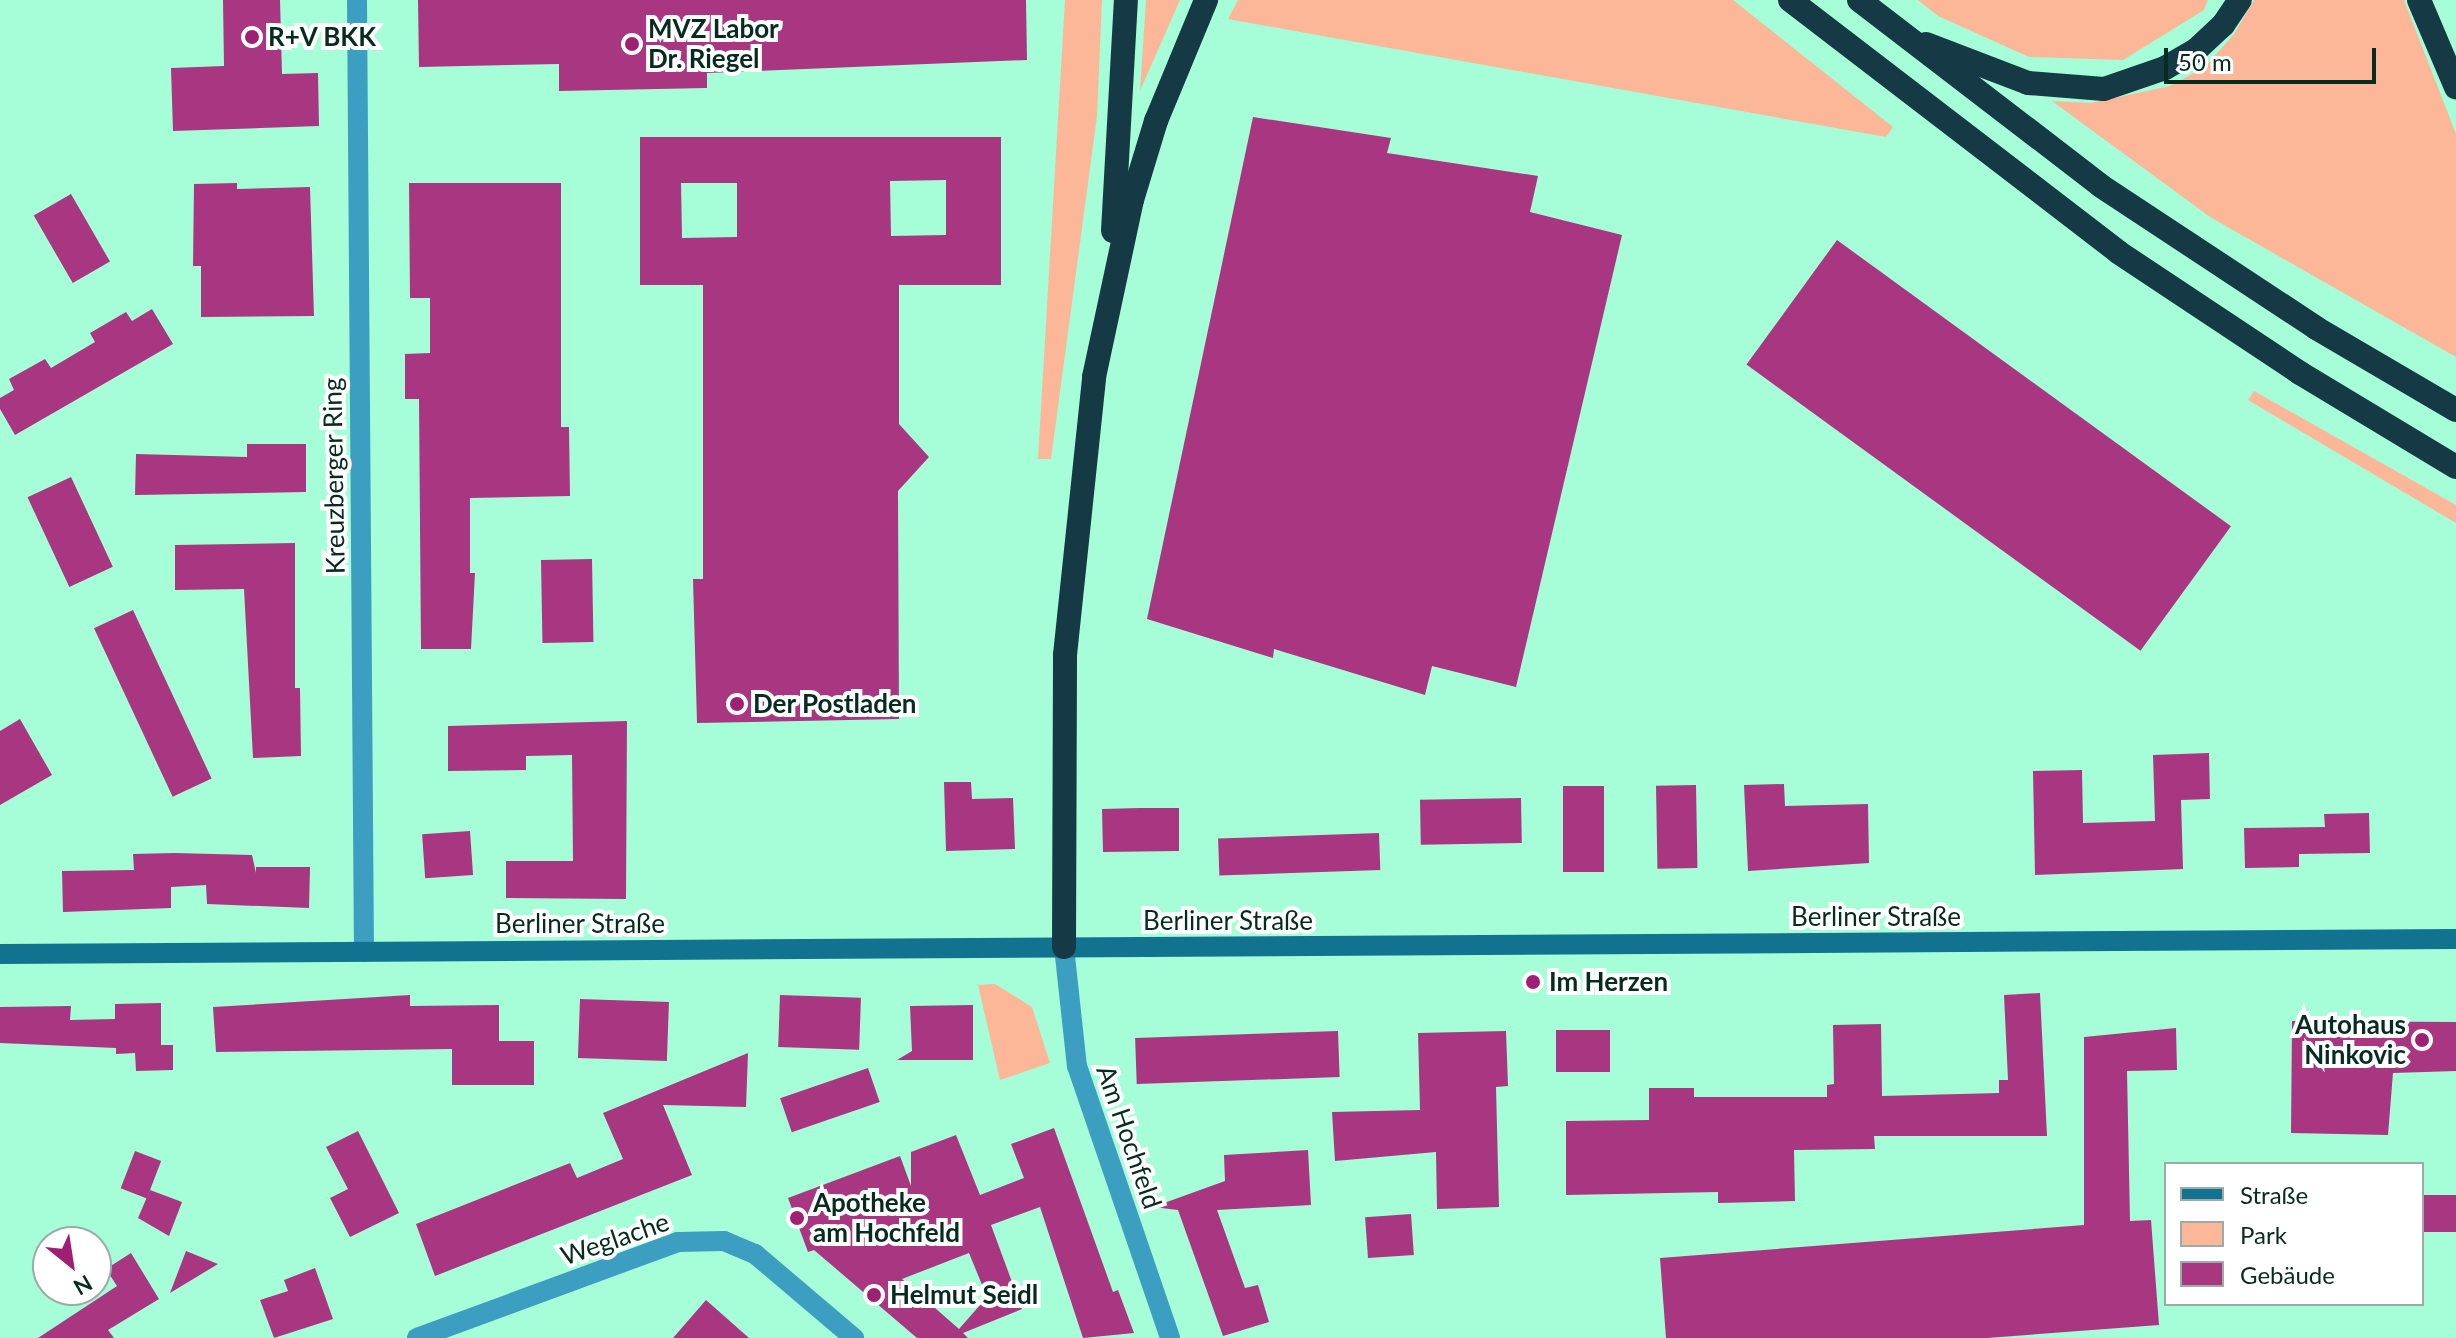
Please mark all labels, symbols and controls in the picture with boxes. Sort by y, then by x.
place label: MVZ Labor Dr. Riegel [648,13,779,74]
place label: R+V BKK [268,21,377,53]
marker: R+V BKK [243,28,261,46]
scale bar [2168,32,2380,82]
marker: MVZ Labor Dr. Riegel [623,35,641,53]
text: 50 m [2178,47,2232,76]
street label: Kreuzberger Ring [317,377,351,575]
place label: Der Postladen [753,688,917,720]
marker: Der Postladen [728,695,746,713]
street label: Berliner Straße [1791,901,1961,933]
street label: Berliner Straße [1143,905,1313,937]
street label: Berliner Straße [495,908,665,940]
place label: Im Herzen [1549,966,1668,998]
marker: Im Herzen [1524,973,1542,991]
place label: Autohaus Ninkovic [2295,1009,2406,1070]
marker: Autohaus Ninkovic [2413,1031,2431,1049]
street label: Am Hochfeld [1090,1061,1168,1213]
legend [2164,1162,2424,1306]
text: Straße [2240,1180,2308,1209]
place label: Apotheke am Hochfeld [813,1187,960,1248]
street label: Weglache [557,1206,673,1272]
marker: Apotheke am Hochfeld [788,1209,806,1227]
text: Park [2240,1220,2287,1249]
north arrow [32,1226,112,1306]
text: Gebäude [2240,1260,2335,1289]
text: N [69,1270,97,1301]
place label: Helmut Seidl [890,1279,1038,1311]
marker: Helmut Seidl [865,1286,883,1304]

